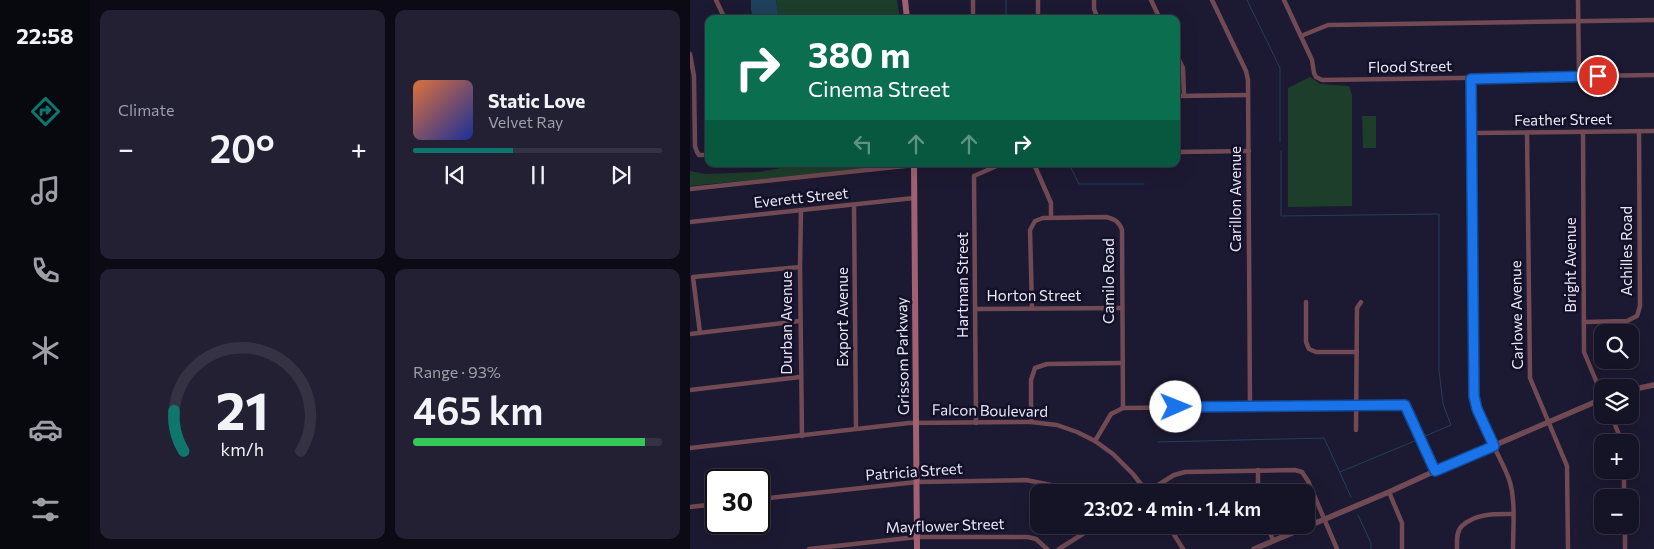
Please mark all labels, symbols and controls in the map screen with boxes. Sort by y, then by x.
text: 22:58 [16,22,74,49]
text: 380 m [808,32,911,75]
icon: right [725,35,790,100]
pin [1577,55,1619,97]
street label: Flood Street [1368,56,1452,76]
icon: arrive [1584,62,1612,90]
text: Cinema Street [808,75,950,102]
text: Static Love [488,89,585,112]
icon: directions [28,94,63,129]
text: Climate [118,100,174,119]
street label: Feather Street [1514,109,1612,129]
text: Velvet Ray [488,112,563,131]
text: 20° [210,124,275,171]
icon: left [849,130,877,158]
icon: ahead [902,130,930,158]
icon: ahead [955,130,983,158]
icon: right [1008,130,1036,158]
text: − [118,131,134,165]
text: + [351,131,367,165]
street label: Carillon Avenue [1226,146,1244,252]
icon: previous [441,161,469,189]
icon: pause [524,161,552,189]
icon: next [607,161,635,189]
icon: music [28,173,63,208]
street label: Everett Street [753,183,849,211]
street label: Achilles Road [1617,206,1635,296]
street label: Bright Avenue [1561,217,1579,313]
street label: Hartman Street [953,232,971,338]
street label: Camilo Road [1099,238,1117,324]
icon: phone [28,253,63,288]
street label: Carlowe Avenue [1506,260,1526,370]
street label: Export Avenue [833,267,851,367]
street label: Durban Avenue [777,271,795,375]
street label: Horton Street [986,286,1082,304]
street label: Grissom Parkway [892,297,912,415]
map controls [1594,324,1639,534]
button: search [1594,324,1639,369]
icon: climate [28,333,63,368]
text: Range · 93% [413,362,501,381]
text: 21 [216,377,269,441]
button: layers [1594,379,1639,424]
position arrow [1149,380,1201,432]
text: 465 km [413,386,543,433]
street label: Falcon Boulevard [932,400,1048,420]
icon: car [28,412,63,447]
button: + [1594,434,1639,479]
text: km/h [221,438,264,460]
street label: Patricia Street [865,459,963,483]
speed limit sign: 30 [705,469,770,534]
button: − [1594,489,1639,534]
icon: filters [28,492,63,527]
text: 23:02 · 4 min · 1.4 km [1084,497,1261,520]
street label: Mayflower Street [885,514,1005,536]

